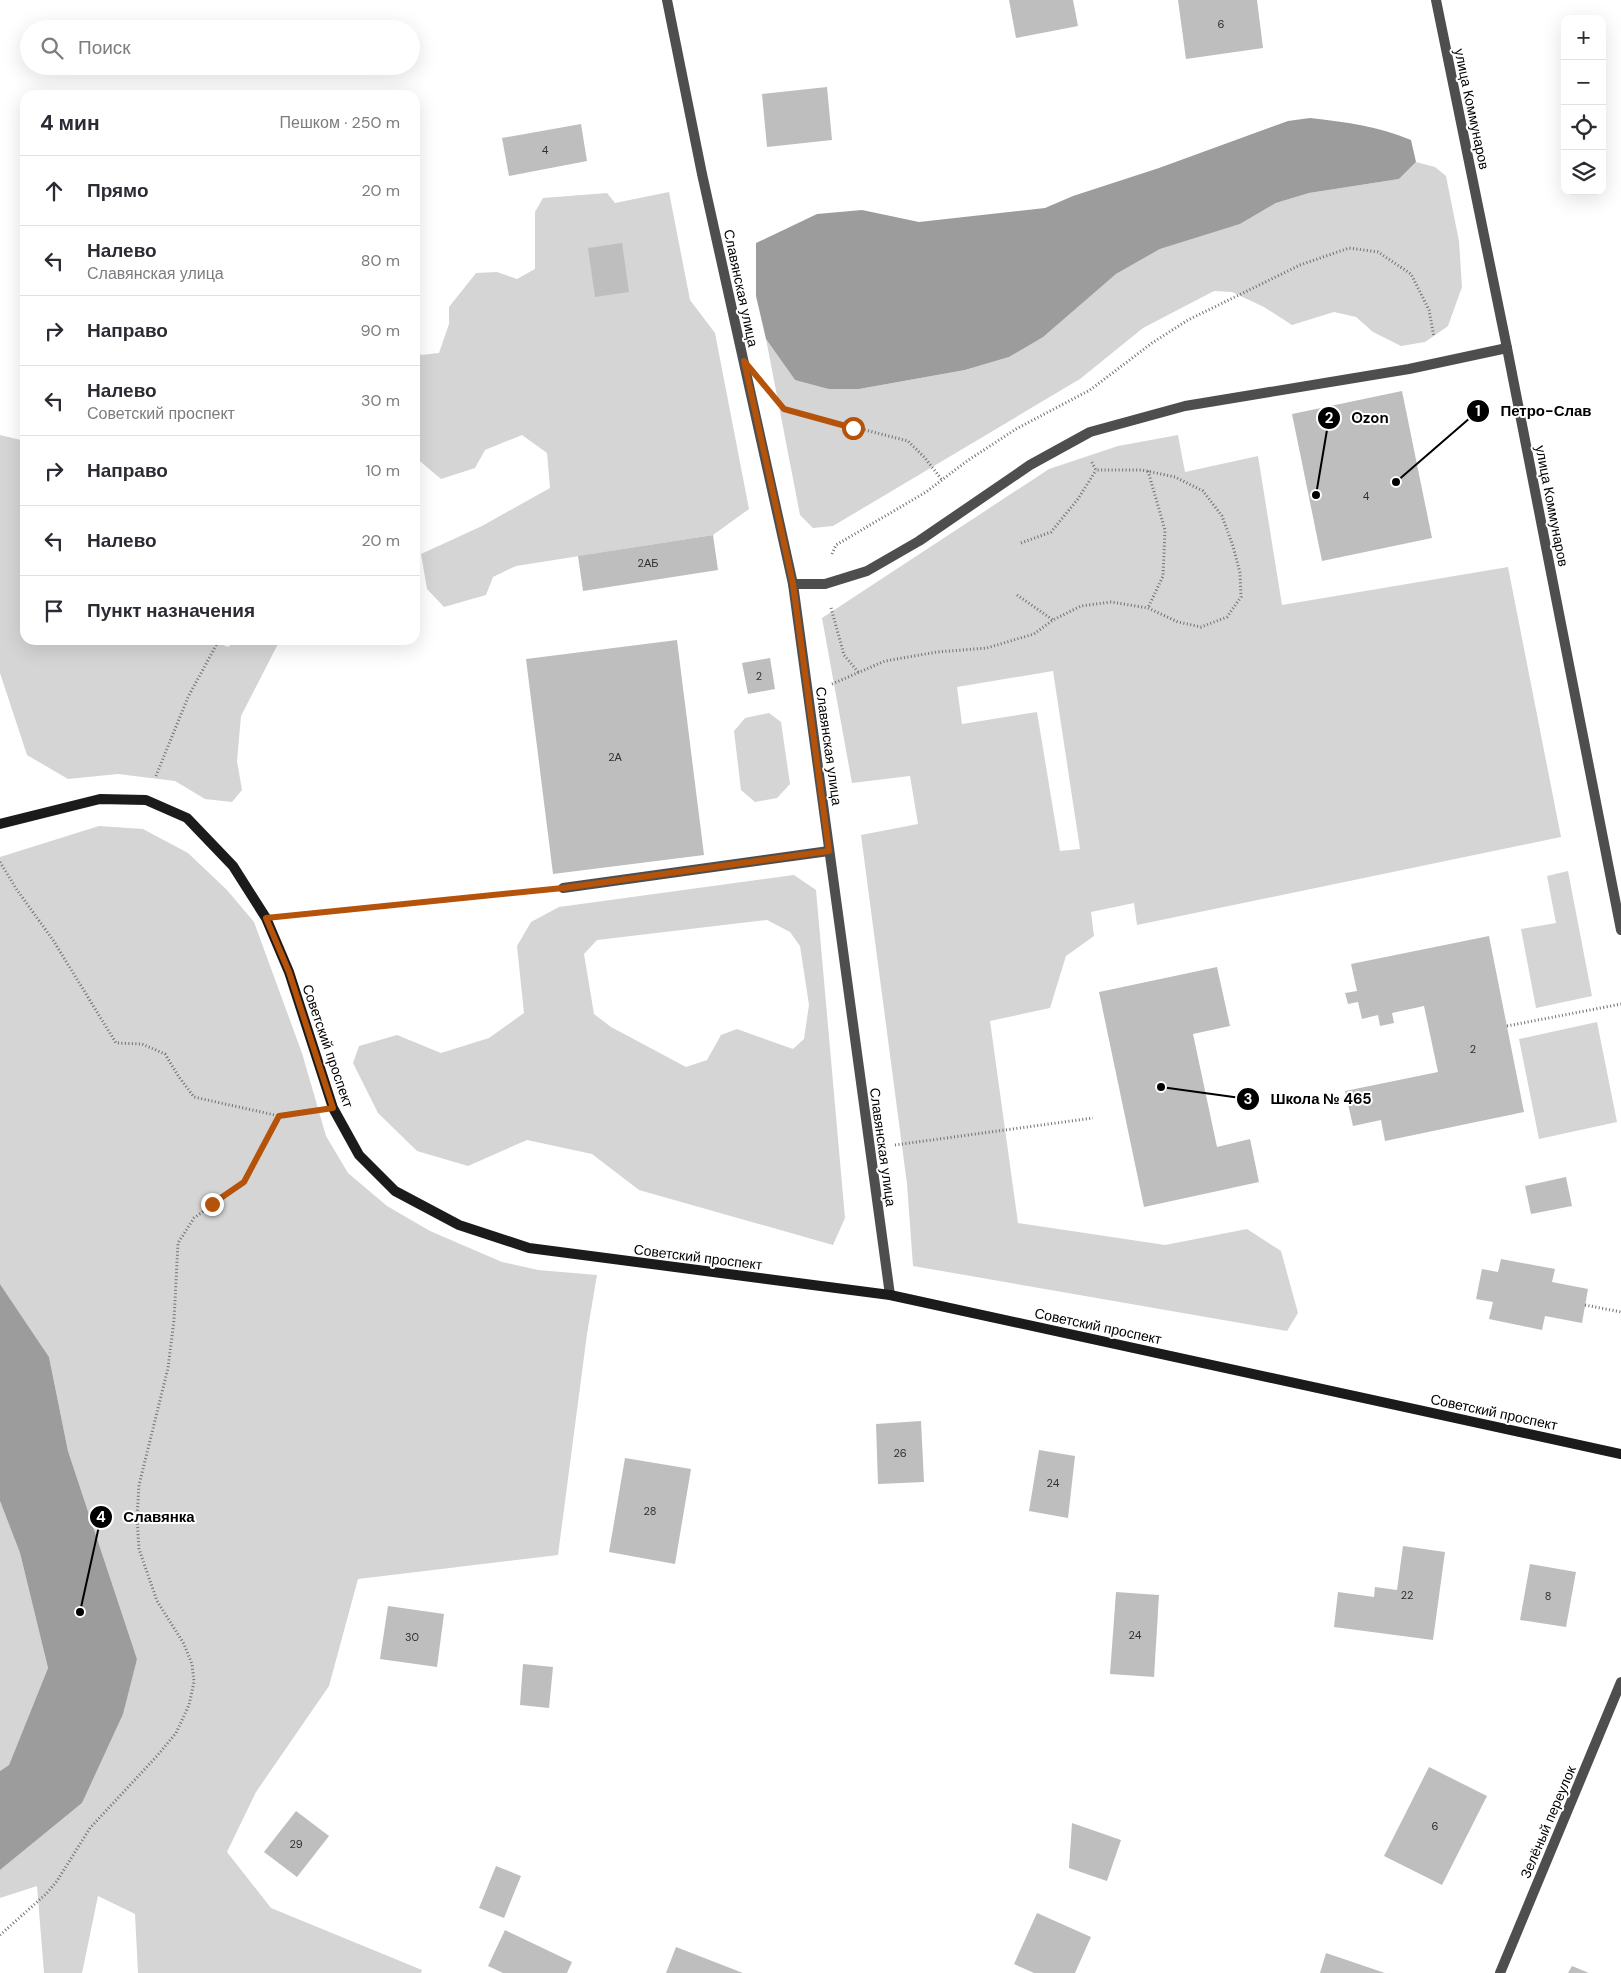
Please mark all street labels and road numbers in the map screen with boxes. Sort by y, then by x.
street label: улица Коммунаров [1450,47,1494,171]
street label: Славянская улица [720,228,762,349]
street label: улица Коммунаров [1531,444,1573,568]
street label: Славянская улица [812,685,846,807]
street label: Советский проспект [298,982,358,1111]
street label: Славянская улица [866,1086,900,1208]
street label: Советский проспект [633,1240,764,1274]
street label: Советский проспект [1033,1304,1164,1348]
street label: Советский проспект [1429,1390,1560,1434]
street label: Зелёный переулок [1516,1762,1580,1881]

